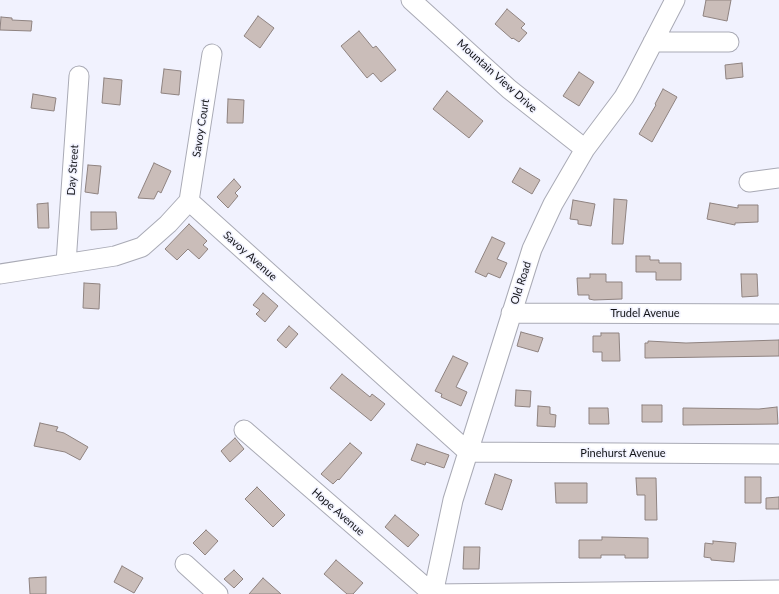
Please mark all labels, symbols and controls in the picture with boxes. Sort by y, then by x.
street label: Mountain View Drive [454,37,540,115]
street label: Savoy Court [190,98,212,158]
street label: Day Street [65,144,81,196]
street label: Savoy Avenue [220,228,280,284]
street label: Old Road [508,260,534,306]
street label: Trudel Avenue [610,306,680,320]
street label: Pinehurst Avenue [580,446,666,460]
street label: Hope Avenue [309,485,367,539]

